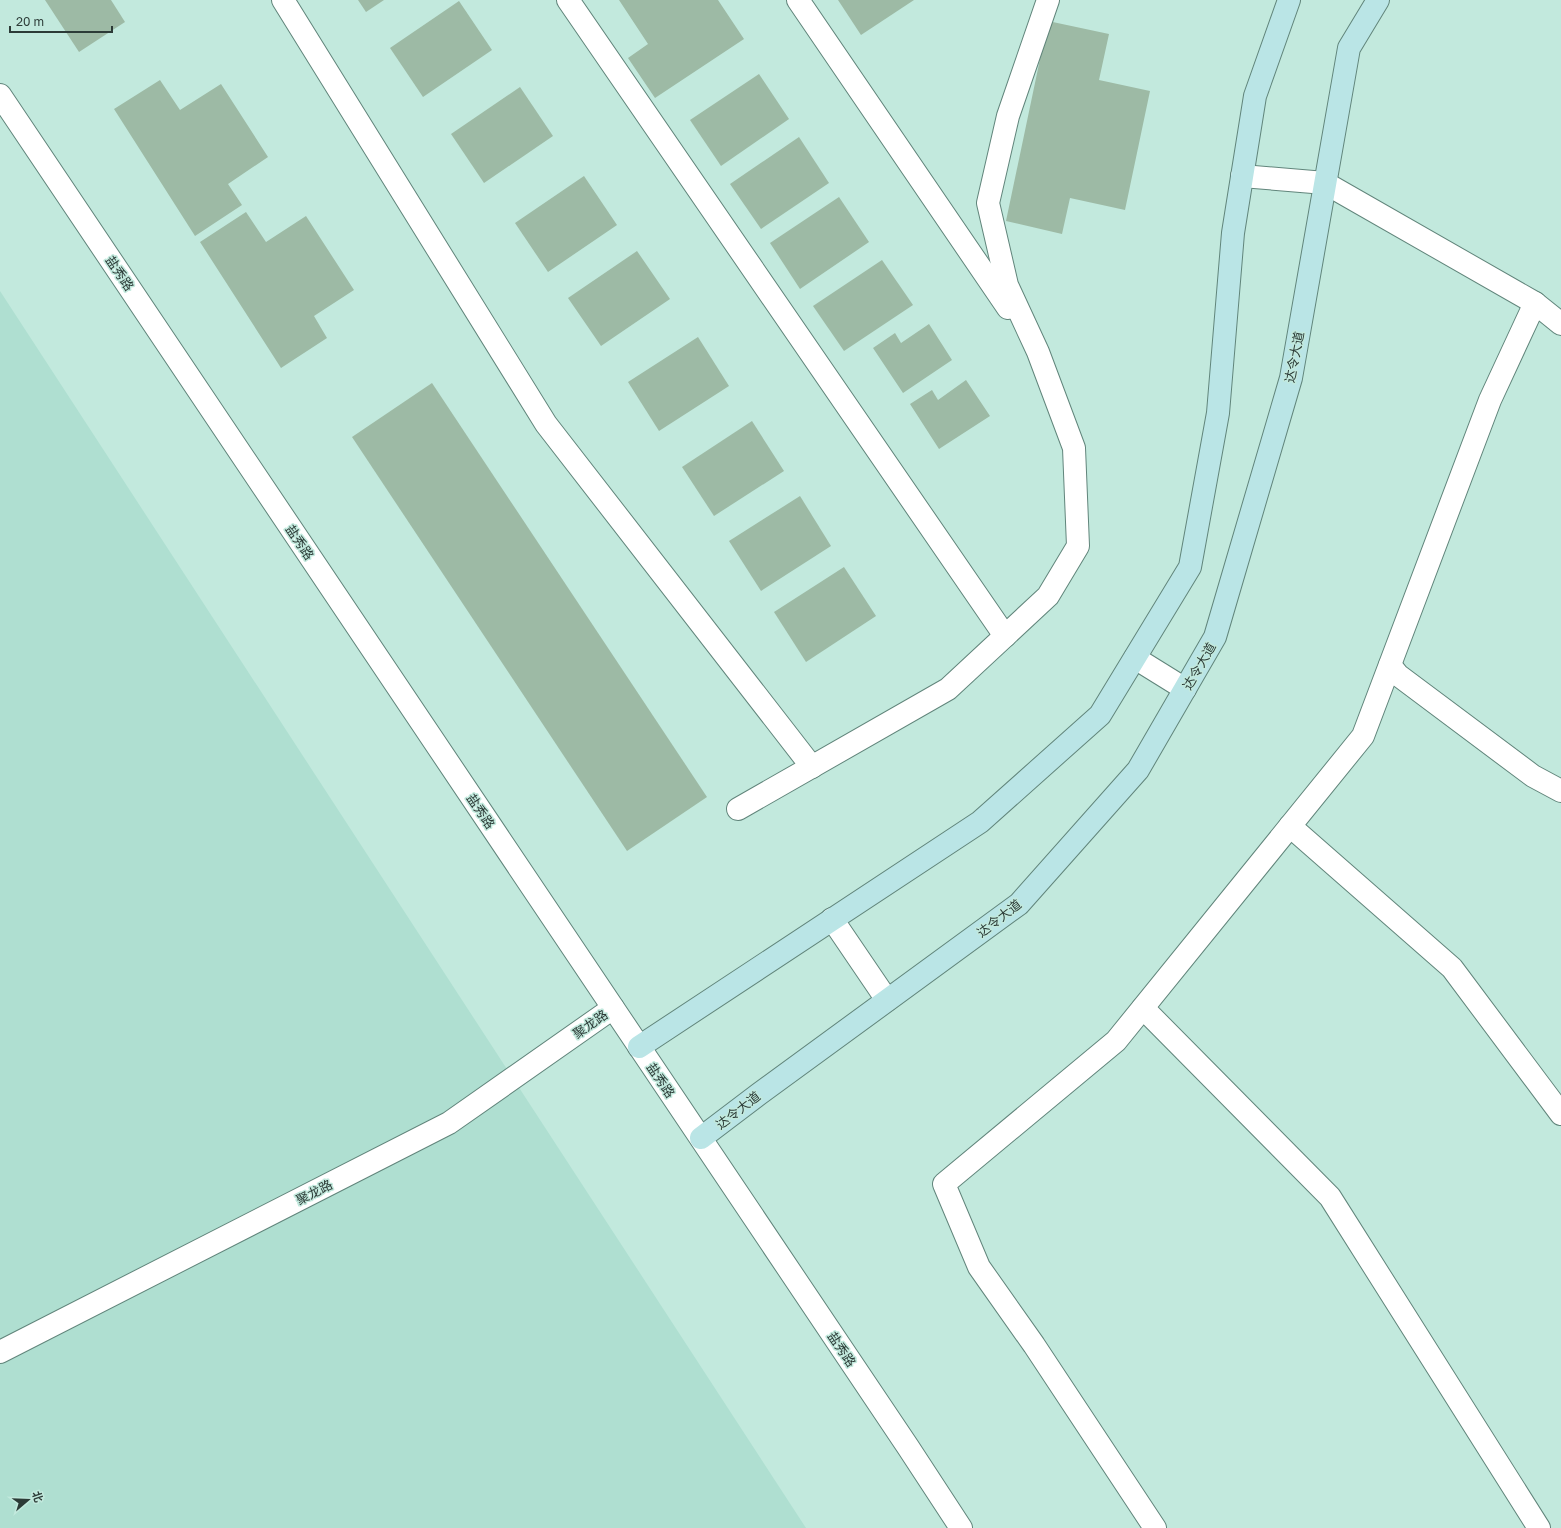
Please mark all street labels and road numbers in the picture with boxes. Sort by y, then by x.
street label: 盐秀路 [102,252,138,294]
street label: 达令大道 [1281,330,1307,384]
street label: 盐秀路 [282,521,318,563]
street label: 达令大道 [1179,639,1219,693]
street label: 盐秀路 [463,790,499,832]
street label: 达令大道 [974,896,1024,940]
street label: 聚龙路 [569,1006,611,1042]
street label: 盐秀路 [643,1059,679,1101]
street label: 达令大道 [713,1088,763,1132]
street label: 聚龙路 [293,1176,335,1208]
street label: 盐秀路 [824,1328,860,1370]

